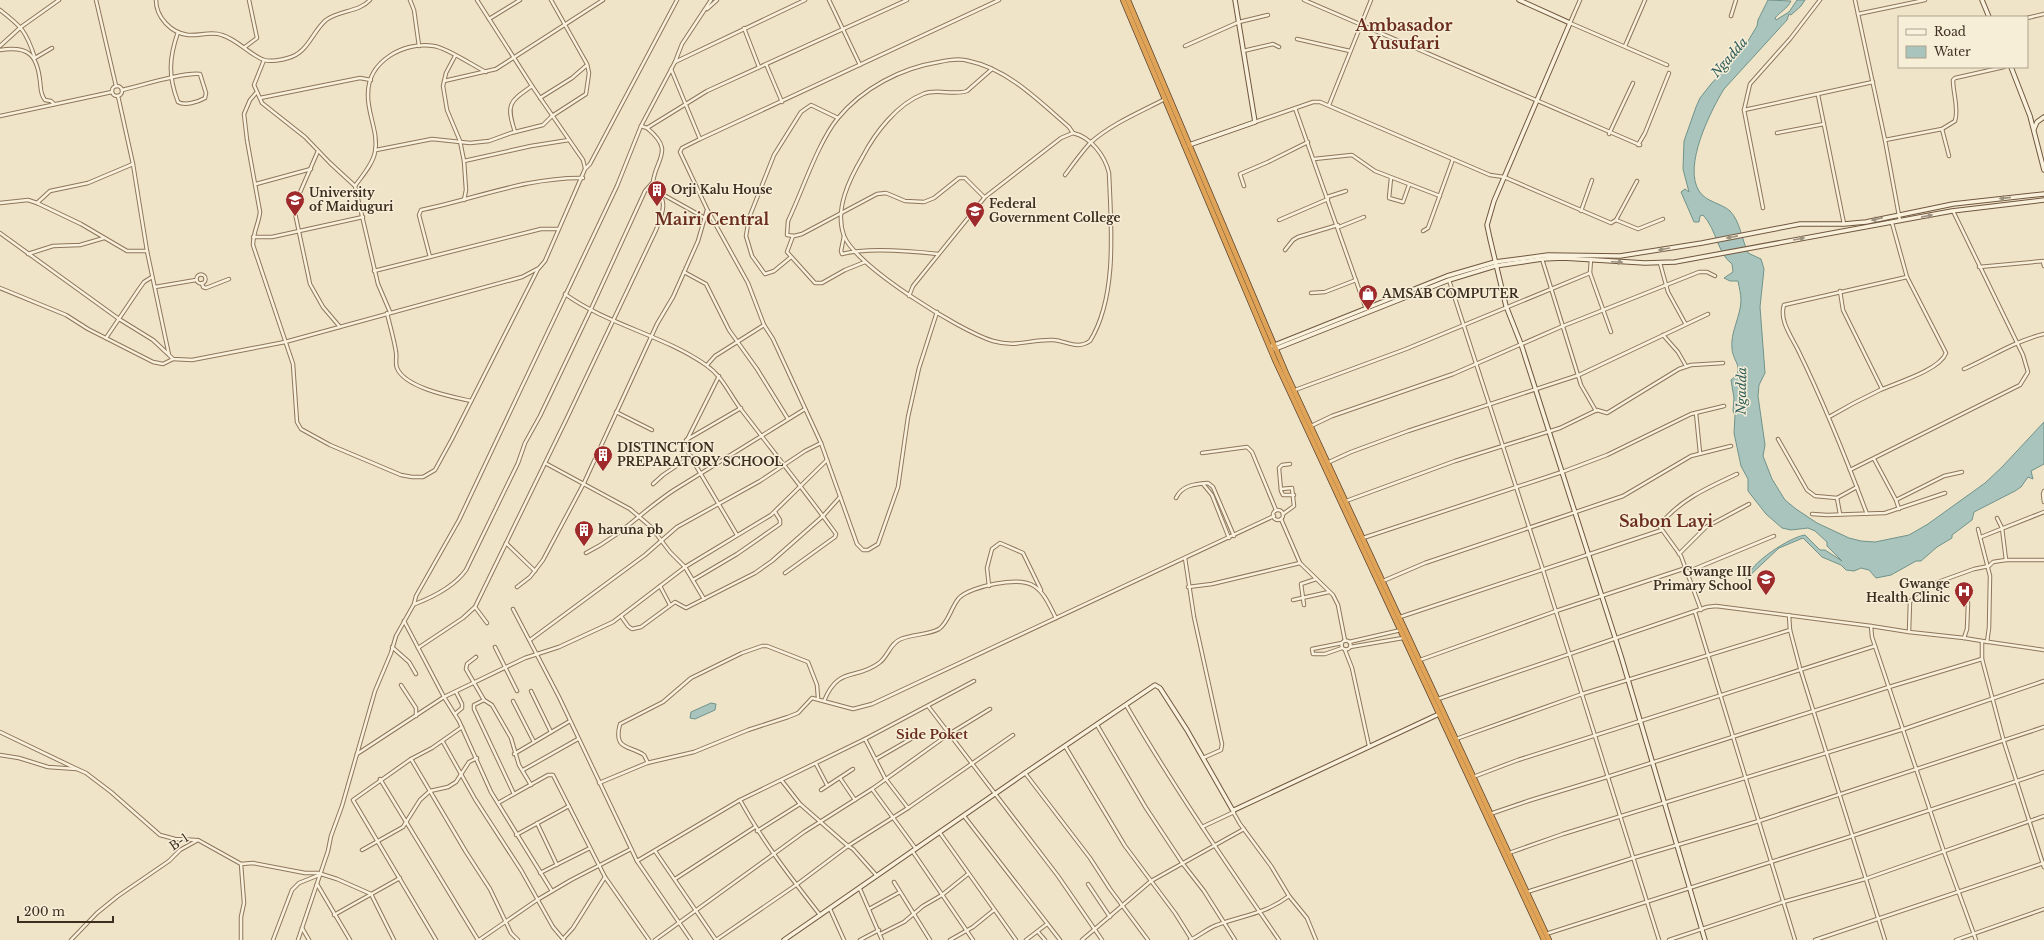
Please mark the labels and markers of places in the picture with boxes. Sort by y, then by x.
building icon: Orji Kalu House [646,179,668,207]
place label: Orji Kalu House [671,182,773,197]
place label: University of Maiduguri [309,185,394,214]
school or university icon: University of Maiduguri [284,189,306,217]
place label: Federal Government College [989,196,1121,225]
school or university icon: Federal Government College [964,200,986,228]
shop icon: AMSAB COMPUTER [1357,283,1379,311]
place label: AMSAB COMPUTER [1381,286,1520,301]
place label: DISTINCTION PREPARATORY SCHOOL [617,440,783,469]
building icon: DISTINCTION PREPARATORY SCHOOL [592,444,614,472]
building icon: haruna pb [573,519,595,547]
place label: haruna pb [598,522,663,537]
place label: Gwange III Primary School [1653,564,1753,593]
school or university icon: Gwange III Primary School [1755,568,1777,596]
place label: Gwange Health Clinic [1866,576,1950,605]
hospital icon: Gwange Health Clinic [1953,580,1975,608]

